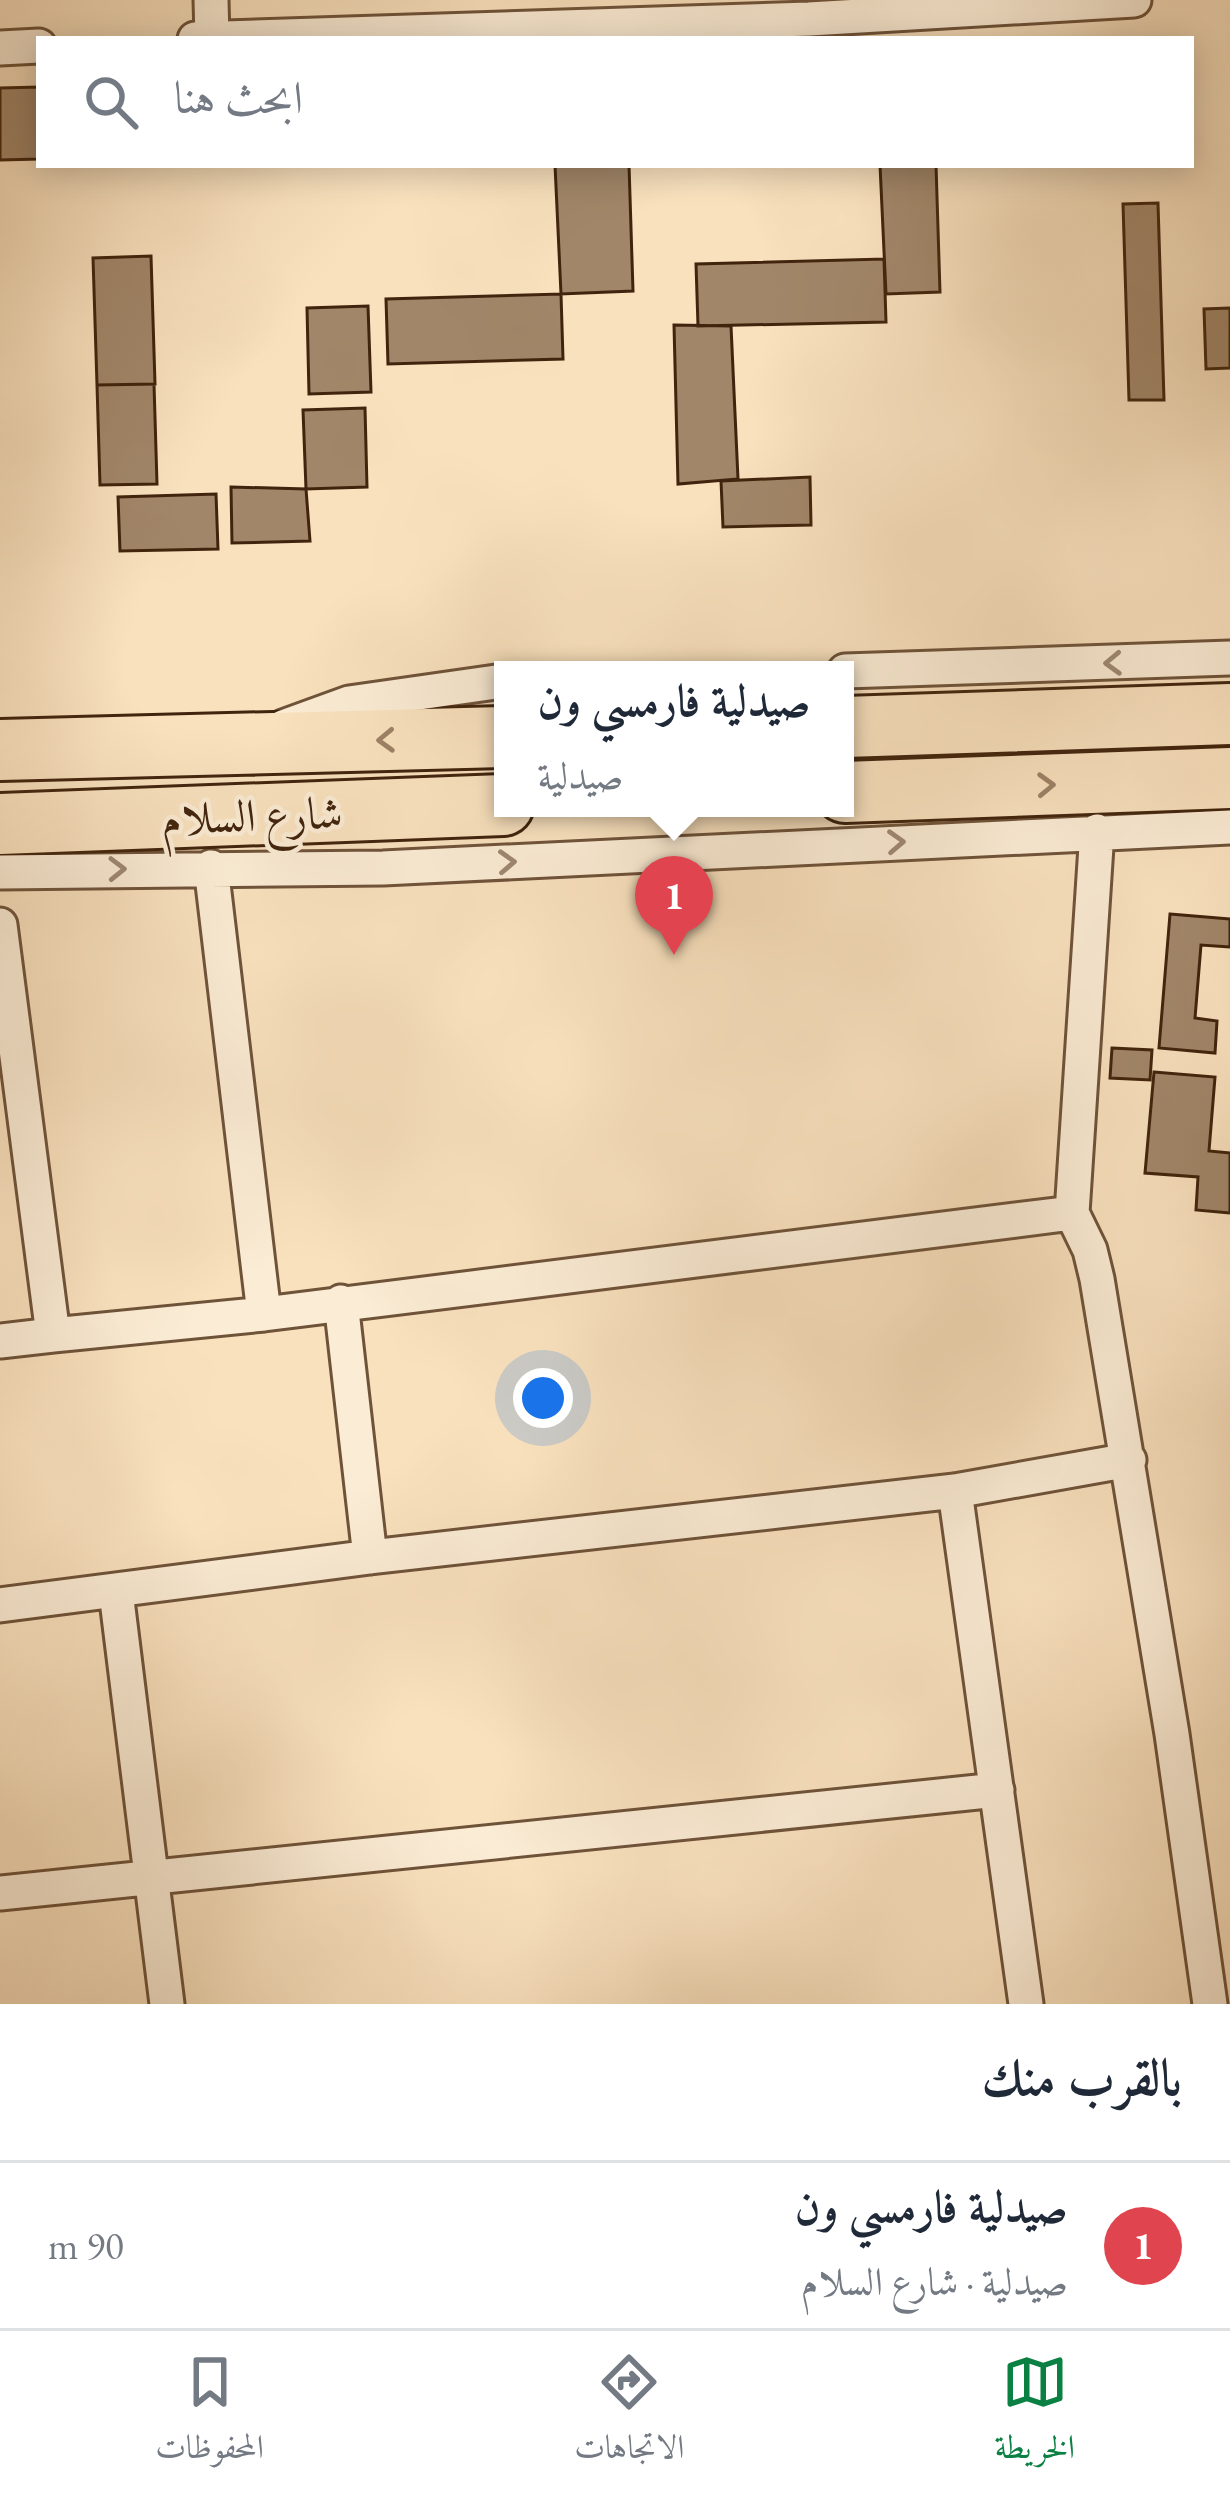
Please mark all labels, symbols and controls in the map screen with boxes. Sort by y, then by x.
search box [36,36,1194,168]
text: ابحث هنا [174,68,303,126]
icon: search [78,69,144,135]
one-way arrow [1103,649,1122,675]
popup [494,661,854,817]
text: صيدلية فارمسي ون [537,671,811,729]
one-way arrow [376,727,395,753]
text: صيدلية [537,750,623,801]
one-way arrow [1037,772,1056,798]
street label: شارع السلام [160,783,344,858]
one-way arrow [887,829,906,855]
one-way arrow [498,849,517,875]
pin: 1 [635,856,713,955]
one-way arrow [108,857,127,883]
your location [513,1368,573,1428]
text: بالقرب منك [981,2044,1182,2110]
text: صيدلية فارمسي ون [794,2177,1068,2235]
text: 90 m [48,2220,124,2271]
text: 1 [1133,2220,1153,2271]
text: صيدلية · شارع السلام [801,2256,1068,2307]
tab: المحفوظات [155,2349,264,2479]
tab: الاتجاهات [574,2349,684,2479]
tab: الخريطة [995,2349,1075,2479]

